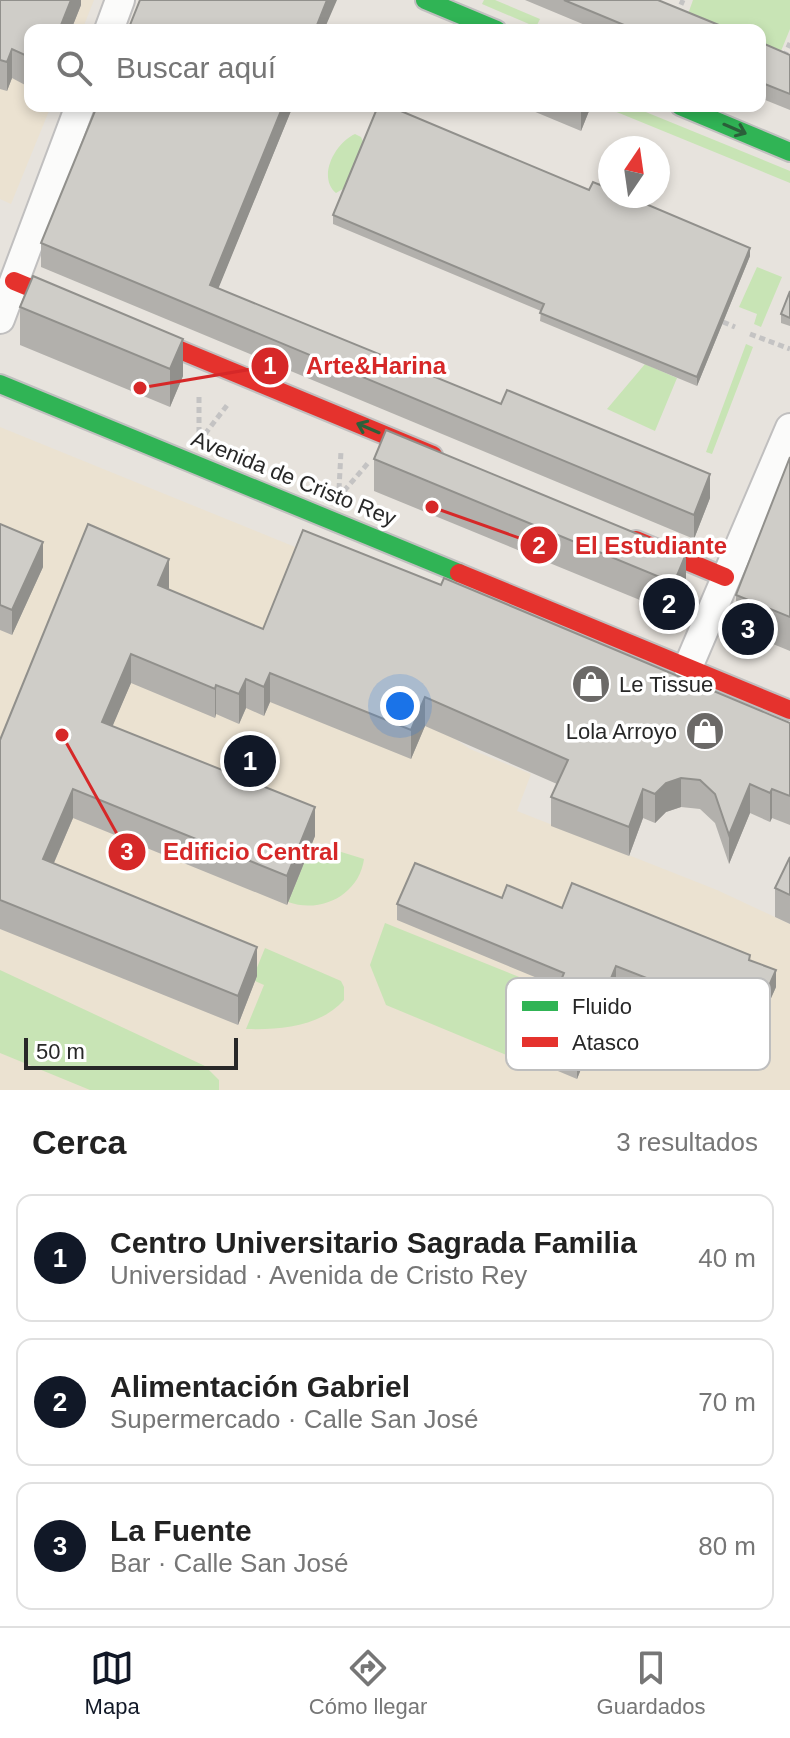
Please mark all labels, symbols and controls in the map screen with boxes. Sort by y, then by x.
search box [24,24,766,112]
icon: search [52,46,96,90]
text: Buscar aquí [116,51,276,84]
one-way arrow [722,122,747,137]
north arrow [598,136,670,208]
callout: Arte&Harina [250,342,462,390]
text: 1 [263,352,277,379]
text: Arte&Harina [306,352,447,379]
one-way arrow [357,420,381,435]
street label: Avenida de Cristo Rey [188,426,400,531]
callout: El Estudiante [519,521,743,569]
text: 2 [532,532,546,559]
text: El Estudiante [575,532,727,559]
pin: 2 [643,574,695,634]
pin: 3 [722,599,774,659]
shop icon: Le Tissue [570,663,612,705]
place label: Le Tissue [619,672,713,697]
your location [380,686,420,726]
shop icon: Lola Arroyo [684,710,726,752]
place label: Lola Arroyo [566,719,677,744]
pin: 1 [224,731,276,791]
callout: Edificio Central [107,828,355,876]
text: 3 [120,838,134,865]
text: Edificio Central [163,838,339,865]
legend [506,978,770,1070]
text: Fluido [572,994,632,1019]
text: Atasco [572,1030,639,1055]
scale bar [24,1034,238,1070]
text: 50 m [36,1039,85,1064]
text: Cerca [32,1123,127,1161]
text: 3 resultados [616,1127,758,1157]
text: Centro Universitario Sagrada Familia [110,1226,637,1259]
text: 1 [53,1243,67,1273]
text: 40 m [698,1243,756,1273]
text: Universidad · Avenida de Cristo Rey [110,1260,527,1290]
text: Alimentación Gabriel [110,1370,410,1403]
text: 2 [53,1387,67,1417]
text: 70 m [698,1387,756,1417]
text: Supermercado · Calle San José [110,1404,479,1434]
text: La Fuente [110,1514,252,1547]
text: 3 [53,1531,67,1561]
text: 80 m [698,1531,756,1561]
text: Bar · Calle San José [110,1548,348,1578]
tab: Mapa [85,1646,140,1720]
tab: Cómo llegar [309,1646,427,1720]
tab: Guardados [597,1646,705,1720]

